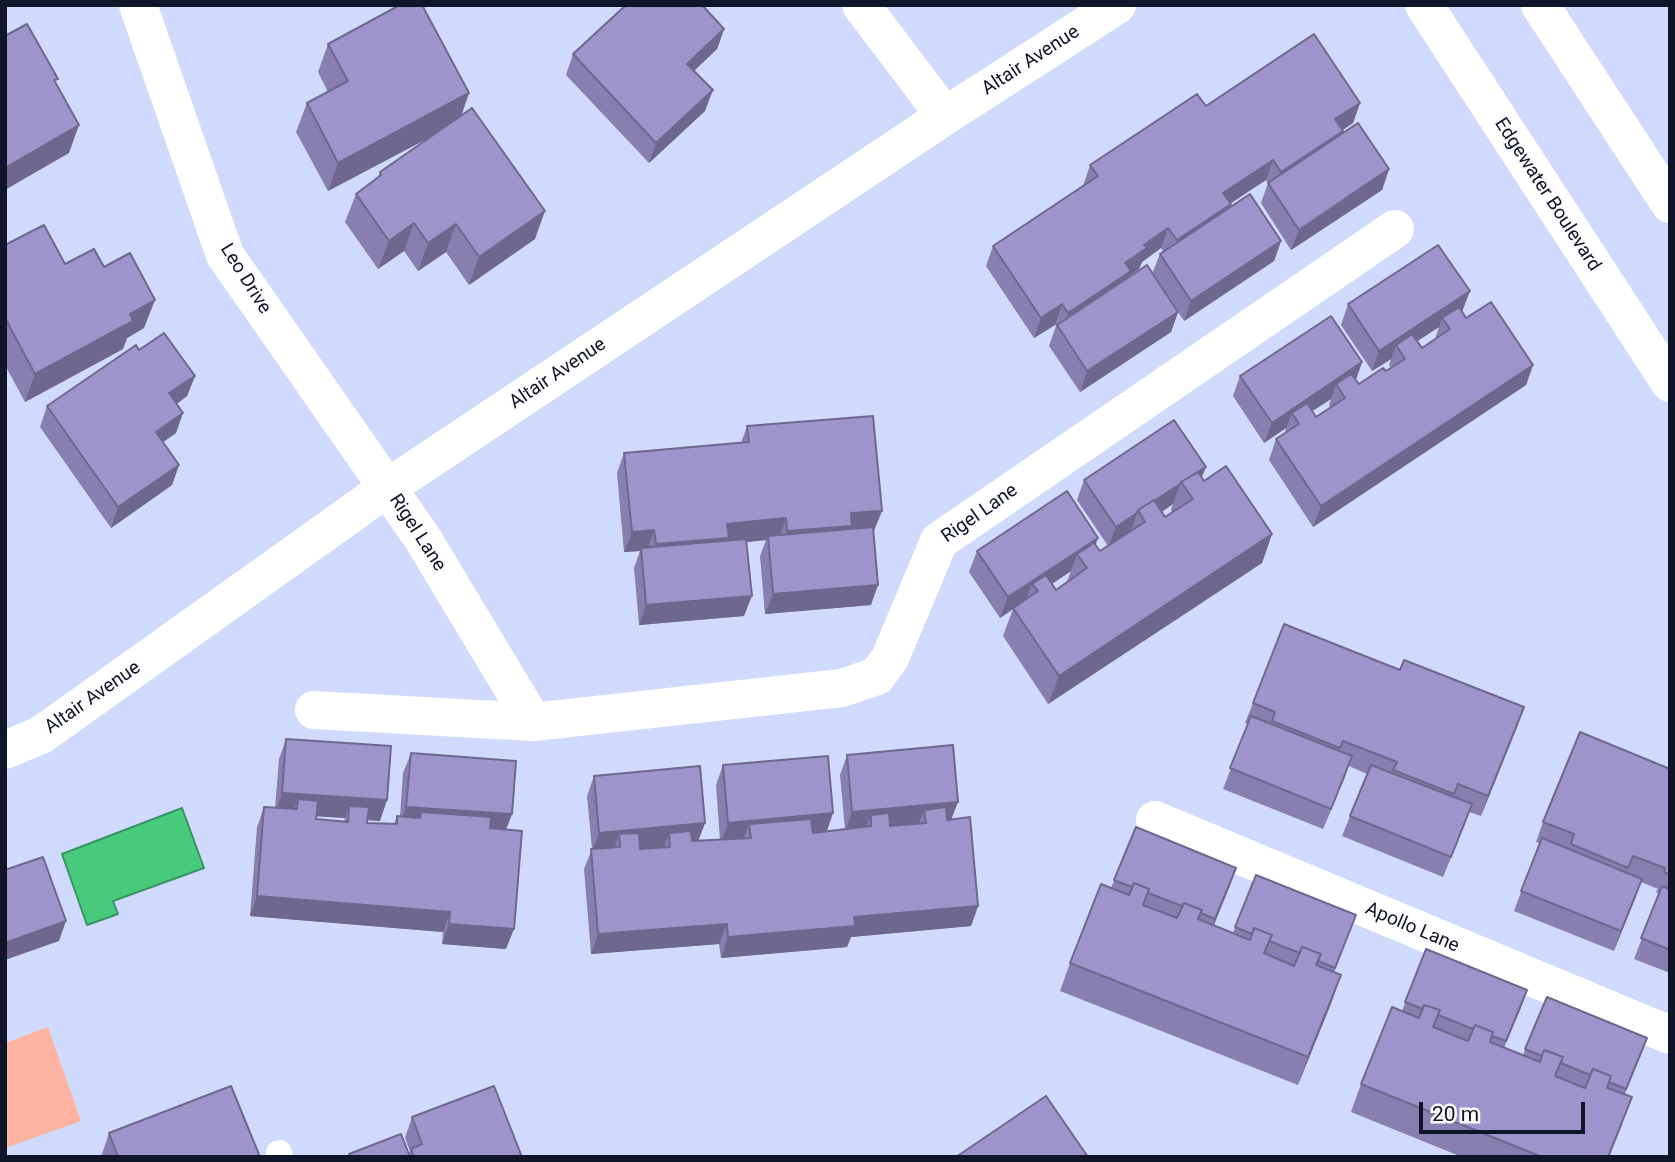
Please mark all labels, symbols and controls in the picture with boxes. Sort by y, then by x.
street label: Altair Avenue [978,21,1084,101]
street label: Edgewater Boulevard [1489,114,1605,276]
street label: Leo Drive [215,240,275,318]
street label: Altair Avenue [505,333,611,415]
street label: Rigel Lane [938,480,1022,548]
street label: Rigel Lane [384,490,450,576]
street label: Altair Avenue [41,657,145,739]
street label: Apollo Lane [1362,898,1462,958]
scale bar [1423,1088,1589,1132]
text: 20 m [1432,1102,1479,1126]

